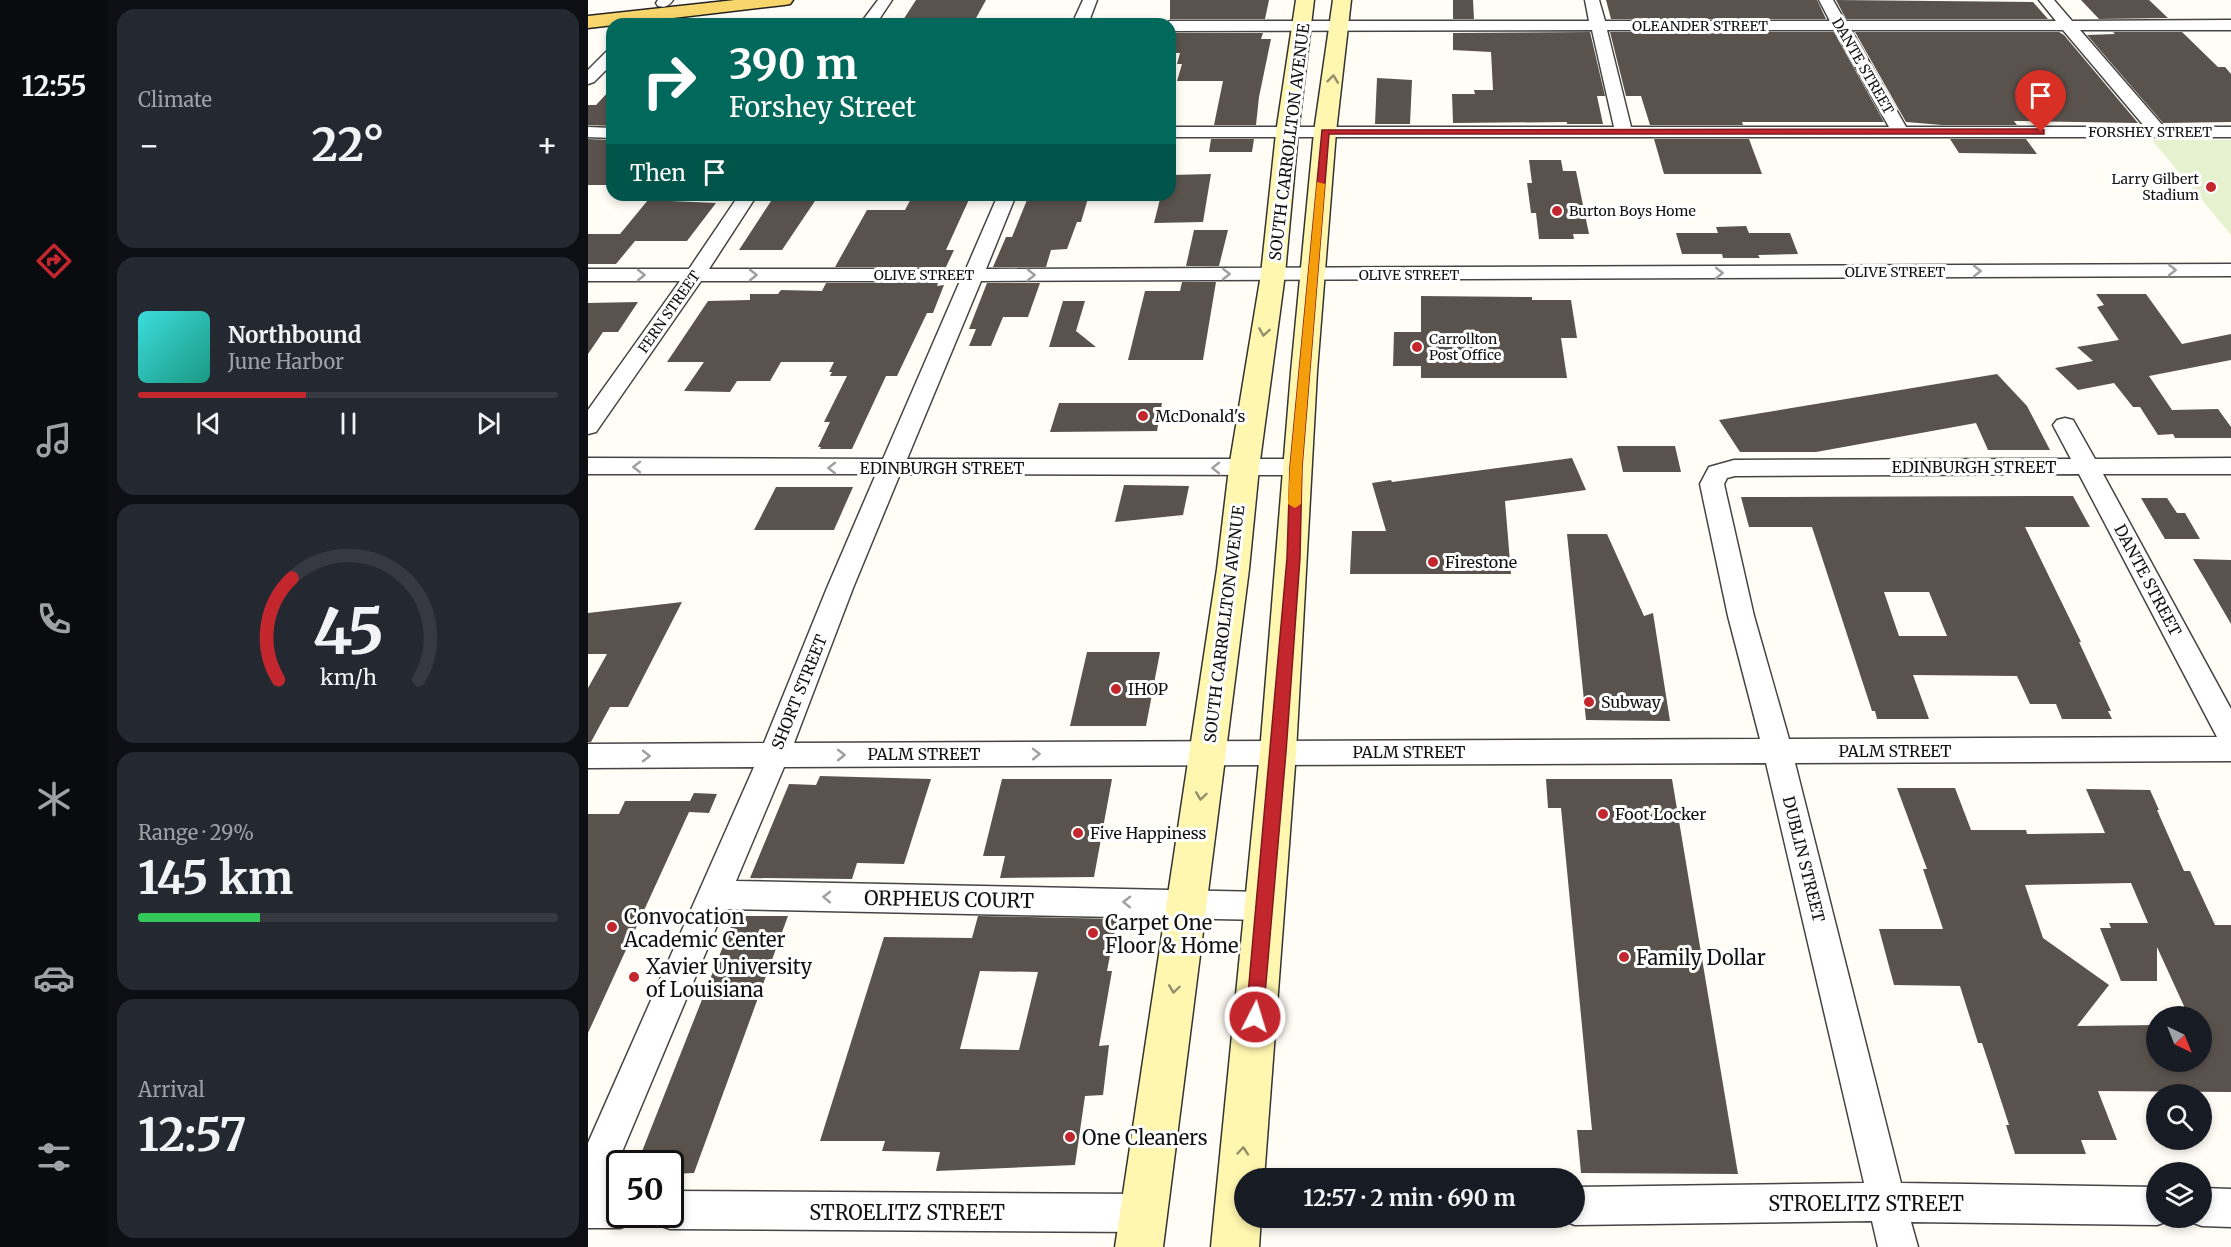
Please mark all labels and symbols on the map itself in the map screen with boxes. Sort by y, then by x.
street label: DANTE STREET [1828,15,1898,118]
street label: OLEANDER STREET [1632,17,1768,35]
street label: SOUTH CARROLLTON AVENUE [1265,21,1314,262]
pin [2015,70,2066,132]
one-way arrow [1326,74,1338,83]
street label: FORSHEY STREET [2088,123,2212,141]
place label: Larry Gilbert Stadium [2111,170,2200,204]
marker: Larry Gilbert Stadium [2204,180,2218,194]
place label: Burton Boys Home [1569,202,1696,220]
marker: Burton Boys Home [1550,204,1564,218]
street label: OLIVE STREET [1845,263,1946,281]
one-way arrow [2167,264,2176,276]
one-way arrow [1972,265,1981,277]
street label: OLIVE STREET [874,266,975,284]
street label: OLIVE STREET [1359,266,1460,284]
street label: FERN STREET [634,267,704,357]
one-way arrow [1714,267,1723,279]
one-way arrow [1222,268,1231,280]
one-way arrow [637,269,646,281]
one-way arrow [749,269,758,281]
one-way arrow [1027,269,1036,281]
one-way arrow [1259,327,1271,337]
place label: Carrollton Post Office [1429,330,1501,364]
marker: Carrollton Post Office [1410,340,1424,354]
place label: McDonald's [1155,406,1245,426]
marker: McDonald's [1136,409,1150,423]
street label: EDINBURGH STREET [1892,457,2056,477]
street label: EDINBURGH STREET [860,458,1024,478]
one-way arrow [633,461,642,473]
one-way arrow [828,462,837,474]
one-way arrow [1212,462,1221,474]
street label: SOUTH CARROLLTON AVENUE [1200,503,1249,744]
street label: DANTE STREET [2110,521,2186,639]
place label: Firestone [1445,552,1517,572]
marker: Firestone [1426,555,1440,569]
street label: SHORT STREET [767,632,831,752]
place label: IHOP [1128,679,1168,699]
marker: IHOP [1109,682,1123,696]
place label: Subway [1601,692,1661,712]
marker: Subway [1582,695,1596,709]
street label: PALM STREET [1839,741,1951,761]
street label: PALM STREET [1353,742,1465,762]
street label: PALM STREET [868,744,980,764]
one-way arrow [1032,748,1041,760]
one-way arrow [837,749,846,761]
one-way arrow [642,750,651,762]
one-way arrow [1196,791,1208,800]
street label: DUBLIN STREET [1779,794,1829,924]
place label: Foot Locker [1615,804,1706,824]
marker: Foot Locker [1596,807,1610,821]
place label: Five Happiness [1090,823,1206,843]
marker: Five Happiness [1071,826,1085,840]
street label: ORPHEUS COURT [864,885,1034,913]
one-way arrow [823,891,832,903]
one-way arrow [1123,895,1132,908]
place label: Convocation Academic Center [623,904,786,952]
place label: Carpet One Floor & Home [1105,910,1238,958]
marker: Convocation Academic Center [605,920,619,934]
marker: Carpet One Floor & Home [1086,926,1100,940]
place label: Family Dollar [1636,945,1766,970]
marker: Family Dollar [1617,950,1631,964]
place label: Xavier University of Louisiana [646,954,813,1002]
marker: Xavier University of Louisiana [627,970,641,984]
one-way arrow [1168,984,1181,993]
position arrow [1223,985,1287,1049]
north arrow [2146,1006,2212,1072]
place label: One Cleaners [1082,1125,1208,1150]
marker: One Cleaners [1063,1130,1077,1144]
one-way arrow [1236,1147,1249,1156]
speed limit sign: 50 [606,1150,684,1228]
street label: STROELITZ STREET [1768,1191,1964,1216]
street label: STROELITZ STREET [809,1200,1005,1225]

